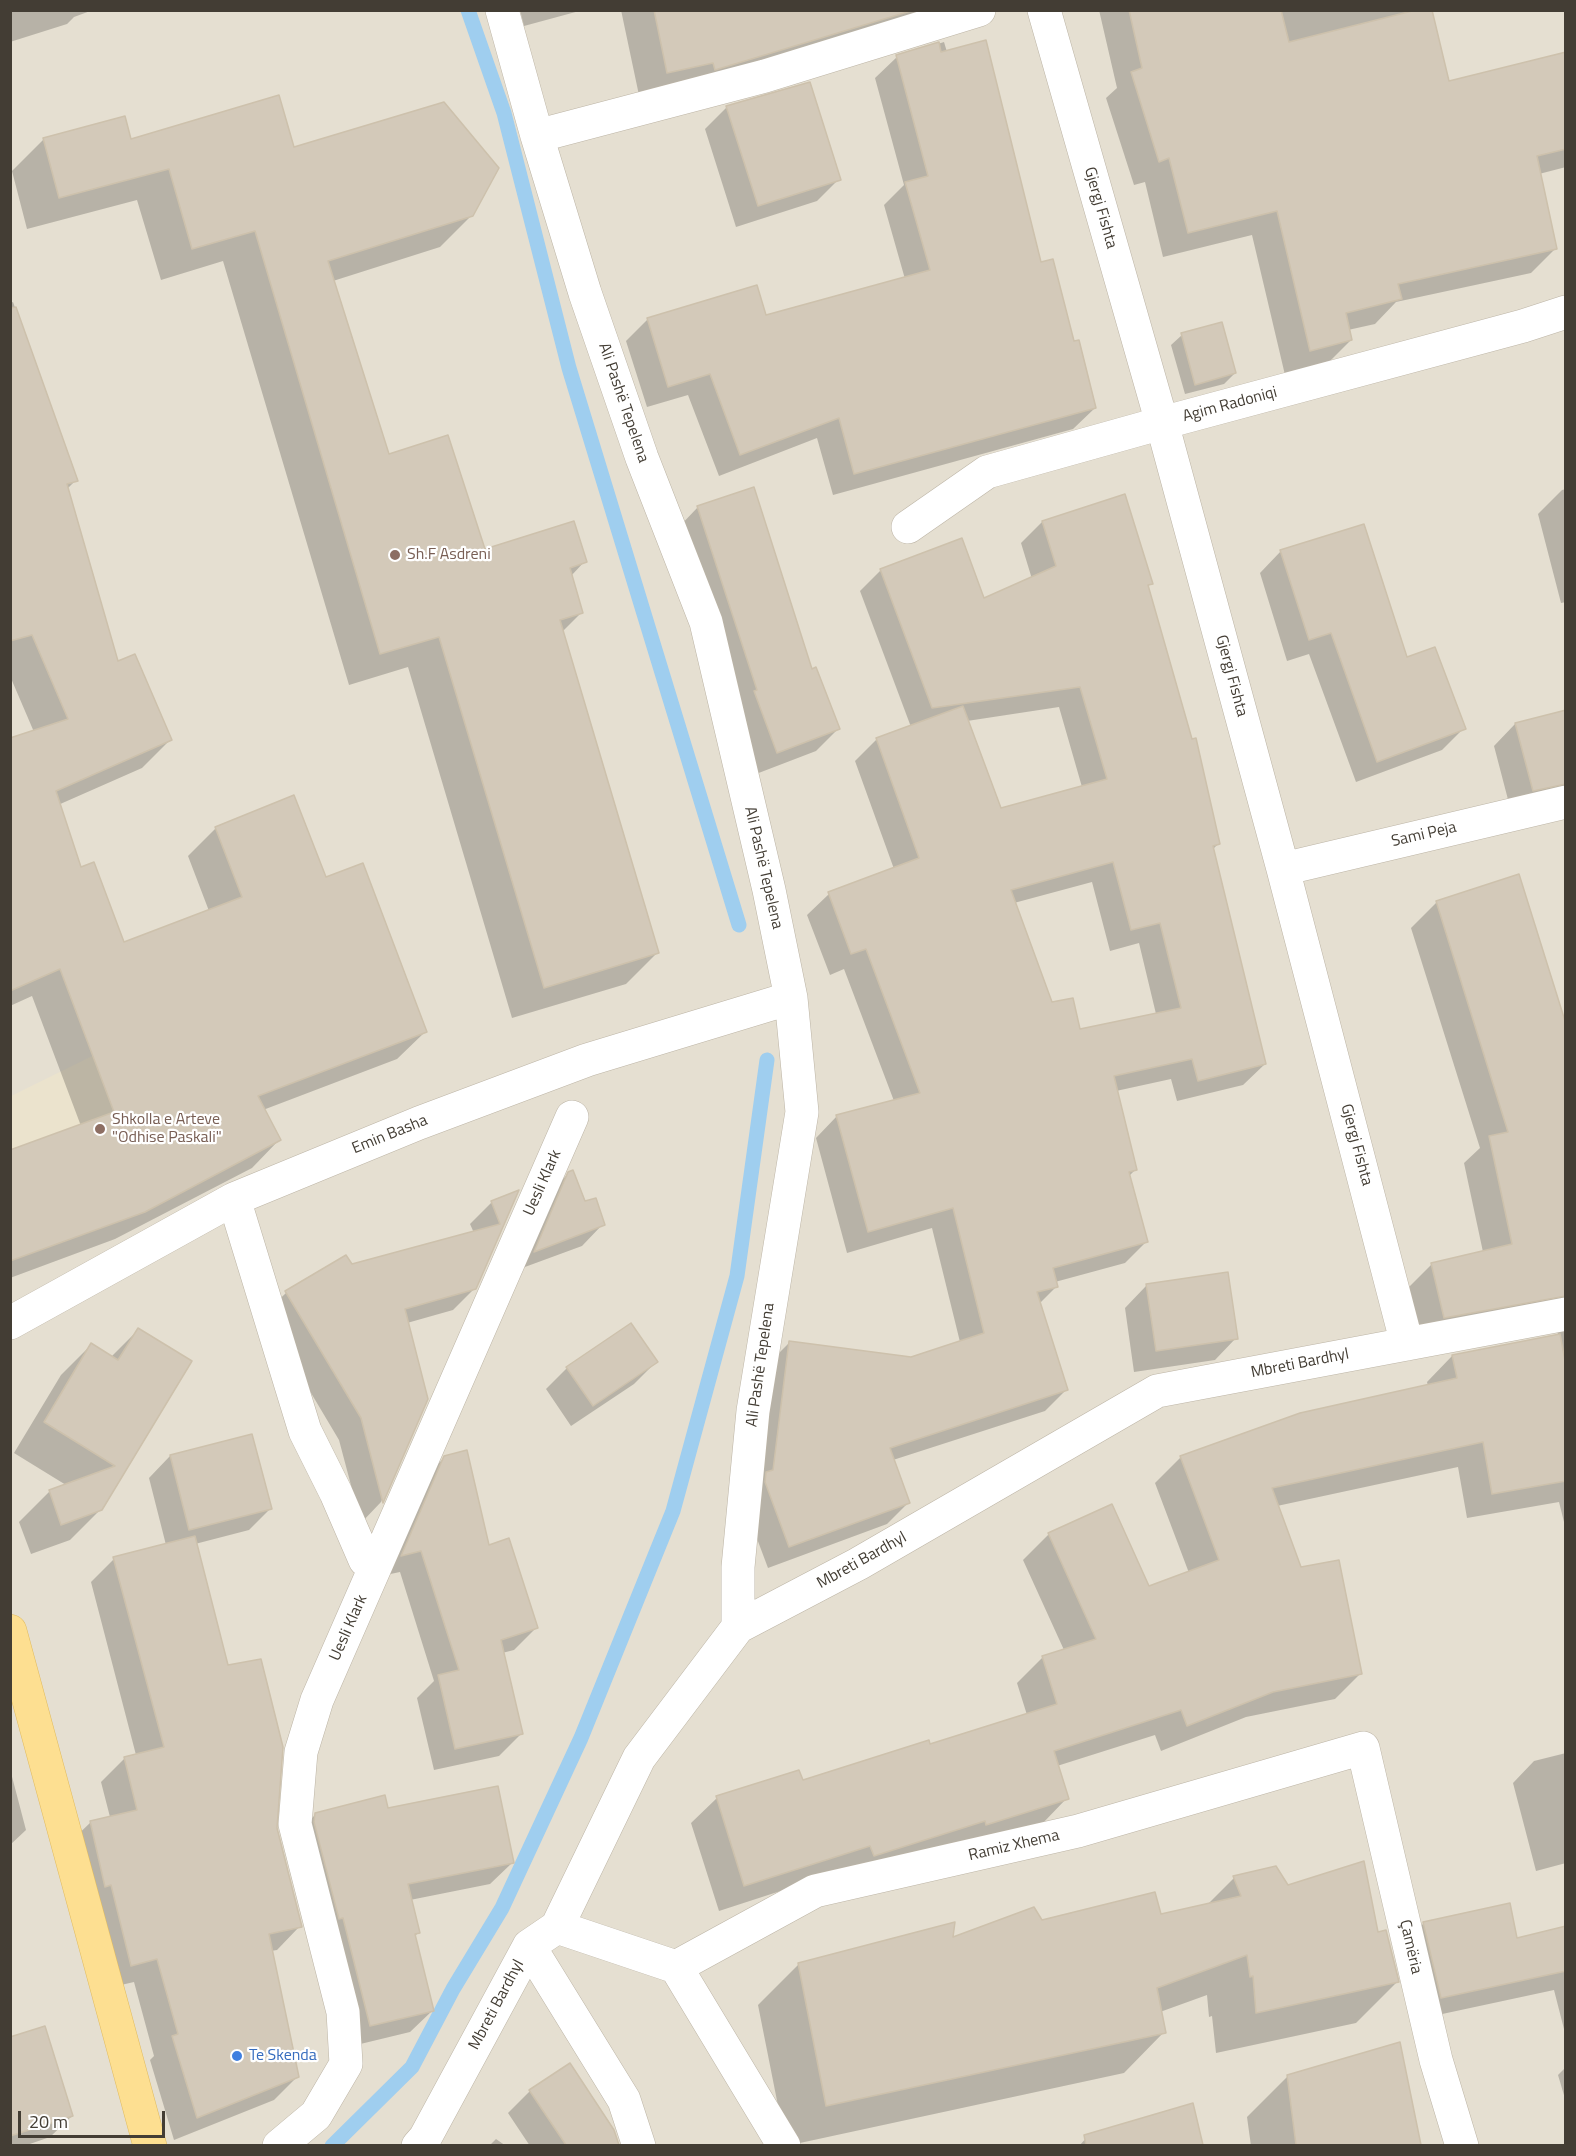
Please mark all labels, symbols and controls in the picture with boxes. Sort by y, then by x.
street label: Gjergj Fishta [1079,165,1121,251]
street label: Ali Pashë Tepelena [594,341,652,465]
street label: Agim Radoniqi [1181,383,1279,427]
place label: Sh.F Asdreni [407,545,491,565]
marker: Sh.F Asdreni [388,548,402,562]
street label: Gjergj Fishta [1211,633,1251,719]
street label: Ali Pashë Tepelena [740,805,786,931]
street label: Sami Peja [1390,818,1458,852]
street label: Gjergj Fishta [1336,1102,1376,1188]
place label: Shkolla e Arteve "Odhise Paskali" [112,1110,222,1148]
street label: Emin Basha [349,1111,431,1159]
marker: Shkolla e Arteve "Odhise Paskali" [93,1122,107,1136]
street label: Uesli Klark [520,1147,566,1219]
street label: Ali Pashë Tepelena [743,1302,779,1428]
street label: Mbreti Bardhyl [1249,1345,1351,1383]
street label: Mbreti Bardhyl [814,1528,910,1594]
street label: Uesli Klark [326,1592,372,1664]
street label: Ramiz Xhema [967,1826,1061,1866]
street label: Çamëria [1394,1918,1426,1976]
street label: Mbreti Bardhyl [465,1957,529,2053]
place label: Te Skenda [249,2046,317,2066]
marker: Te Skenda [230,2049,244,2063]
scale bar [21,2099,168,2137]
text: 20 m [29,2108,68,2135]

